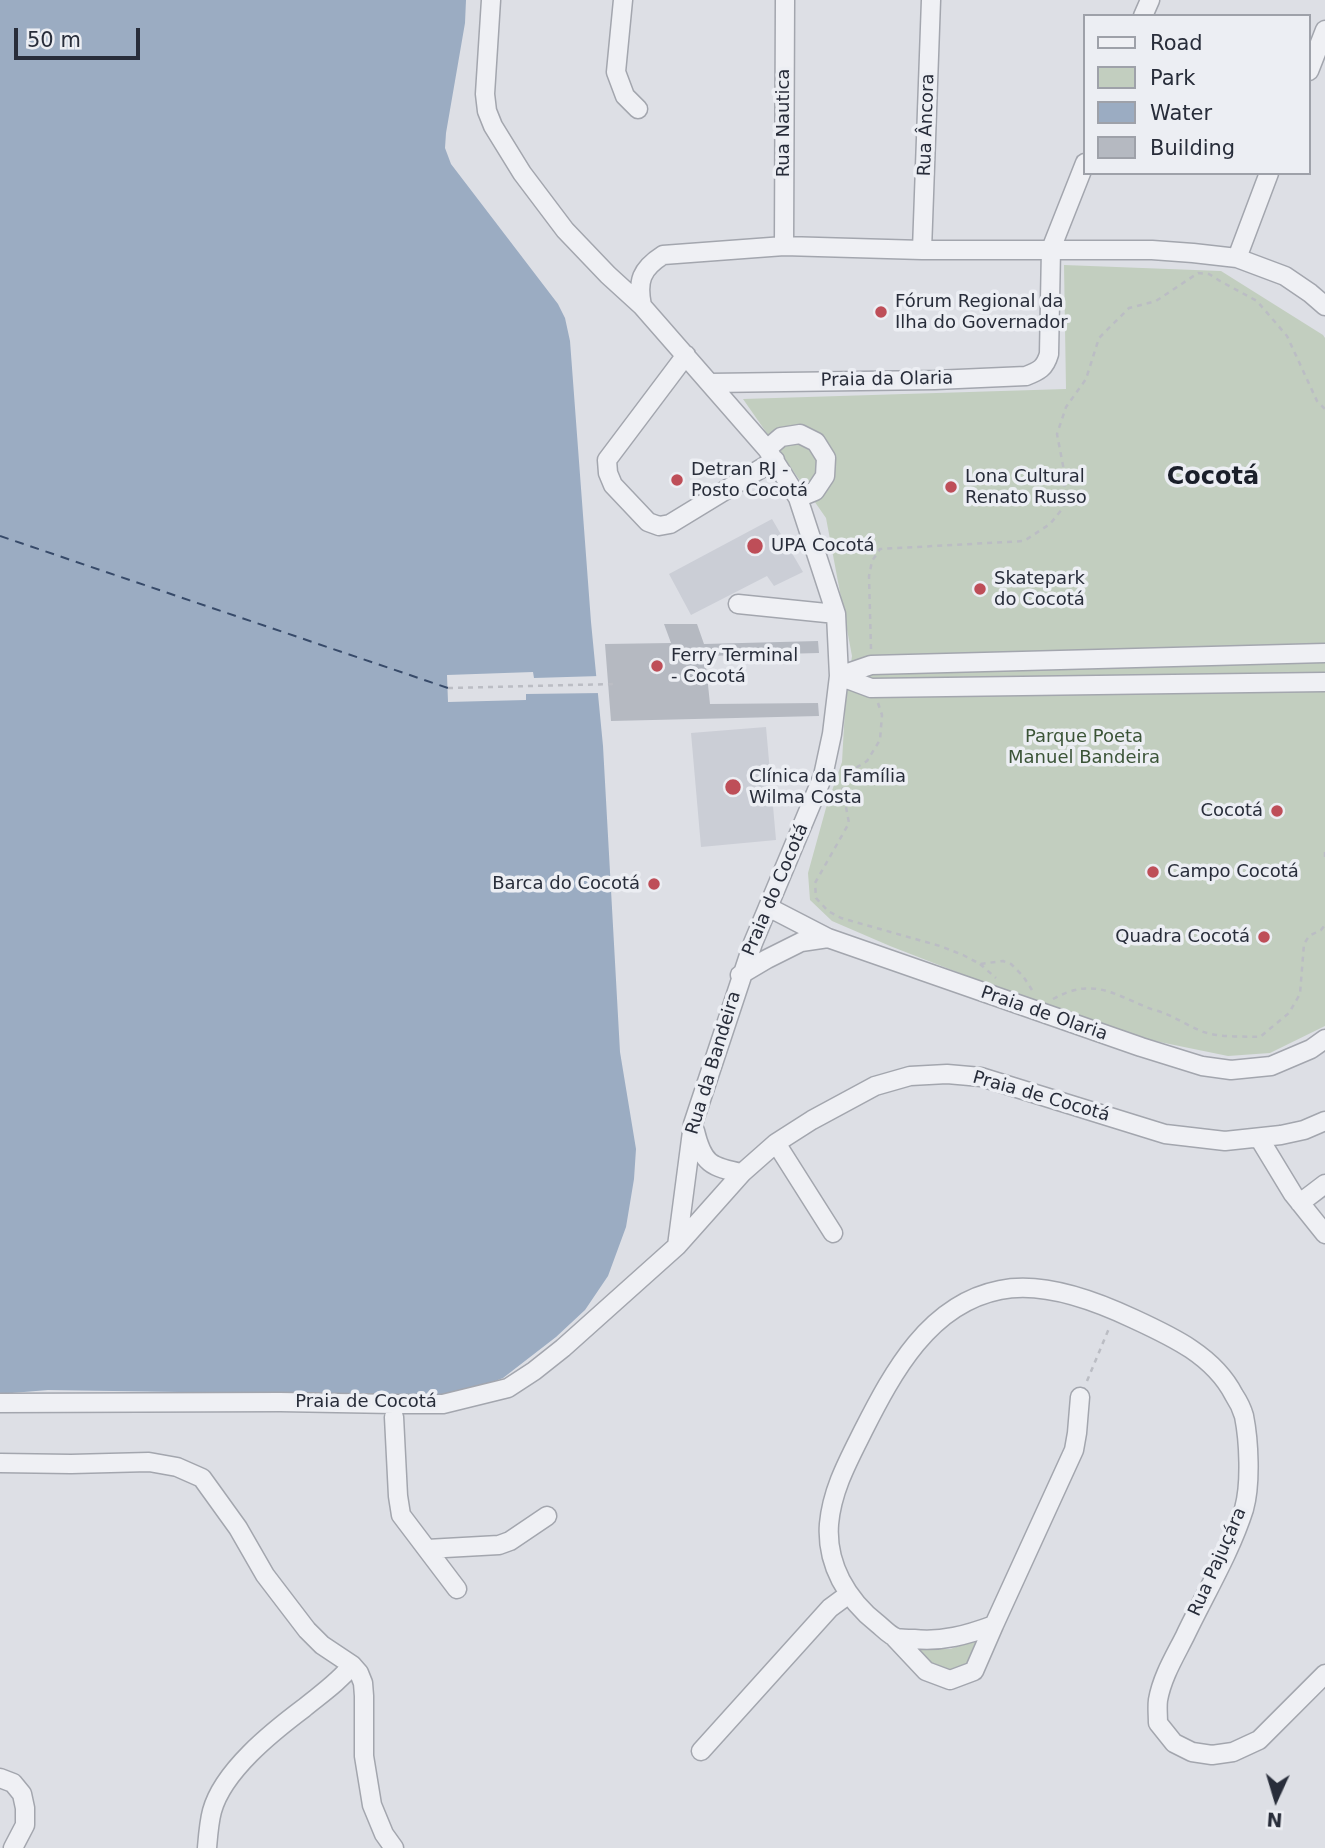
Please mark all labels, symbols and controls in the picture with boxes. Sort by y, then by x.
scale bar [18,14,144,58]
legend [1084,14,1311,175]
text: 50 m [27,28,81,52]
text: Road [1150,31,1203,55]
text: Park [1150,66,1195,90]
street label: Rua Nautica [773,69,795,177]
street label: Rua Âncora [914,73,940,177]
text: Water [1150,101,1212,125]
text: Building [1150,136,1235,160]
place label: Fórum Regional da Ilha do Governador [895,291,1068,334]
marker: Fórum Regional da Ilha do Governador [873,304,889,320]
street label: Praia da Olaria [821,368,953,392]
place label: Detran RJ - Posto Cocotá [691,459,808,502]
district label: Cocotá [1167,464,1259,492]
place label: Lona Cultural Renato Russo [965,466,1087,508]
marker: Detran RJ - Posto Cocotá [669,472,685,488]
marker: Lona Cultural Renato Russo [943,479,959,495]
place label: UPA Cocotá [771,535,874,557]
marker: UPA Cocotá [745,536,765,556]
place label: Skatepark do Cocotá [994,568,1085,610]
marker: Skatepark do Cocotá [972,581,988,597]
place label: Ferry Terminal - Cocotá [671,645,798,688]
marker: Ferry Terminal - Cocotá [649,658,665,674]
park label: Parque Poeta Manuel Bandeira [1008,726,1160,768]
place label: Clínica da Família Wilma Costa [749,766,906,808]
marker: Clínica da Família Wilma Costa [723,777,743,797]
place label: Cocotá [1200,800,1263,822]
marker: Cocotá [1269,803,1285,819]
street label: Praia do Cocotá [738,821,814,959]
place label: Campo Cocotá [1167,861,1299,883]
marker: Campo Cocotá [1145,864,1161,880]
place label: Barca do Cocotá [492,873,640,895]
marker: Barca do Cocotá [646,876,662,892]
place label: Quadra Cocotá [1115,926,1250,948]
marker: Quadra Cocotá [1256,929,1272,945]
street label: Praia de Olaria [978,982,1110,1046]
street label: Rua da Bandeira [682,989,746,1137]
street label: Praia de Cocotá [970,1067,1112,1127]
street label: Praia de Cocotá [295,1391,437,1413]
street label: Rua Pajuçára [1184,1504,1252,1620]
north arrow [1241,1764,1311,1834]
text: N [1266,1808,1283,1831]

